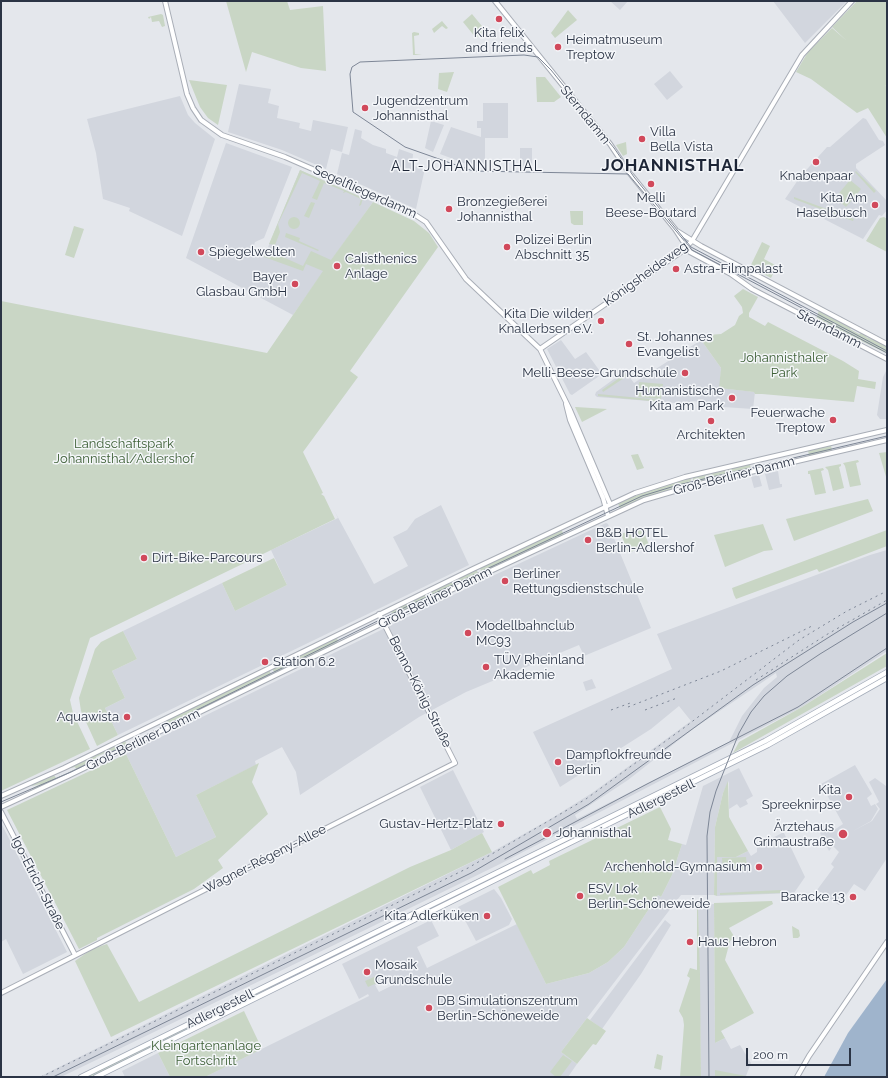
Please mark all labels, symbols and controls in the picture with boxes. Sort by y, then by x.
marker: Kita felix and friends [494,14,504,24]
place label: Kita felix and friends [465,25,533,56]
place label: Heimatmuseum Treptow [566,32,663,63]
marker: Heimatmuseum Treptow [553,42,563,52]
street label: Sterndamm [557,83,613,147]
place label: Jugendzentrum Johannisthal [373,93,468,124]
marker: Jugendzentrum Johannisthal [360,103,370,113]
place label: Villa Bella Vista [650,124,713,155]
marker: Villa Bella Vista [637,134,647,144]
district label: JOHANNISTHAL [601,156,745,176]
marker: Knabenpaar [811,157,821,167]
district label: ALT-JOHANNISTHAL [391,159,543,175]
street label: Segelfliegerdamm [311,162,419,222]
place label: Knabenpaar [779,168,853,184]
marker: Melli Beese-Boutard [646,179,656,189]
place label: Melli Beese-Boutard [605,190,697,221]
place label: Kita Am Haselbusch [796,190,867,221]
place label: Bronzegießerei Johannisthal [457,194,547,225]
marker: Kita Am Haselbusch [870,200,880,210]
marker: Bronzegießerei Johannisthal [444,204,454,214]
place label: Polizei Berlin Abschnitt 35 [515,232,592,263]
street label: Königsheideweg [601,238,691,310]
marker: Polizei Berlin Abschnitt 35 [502,242,512,252]
place label: Spiegelwelten [209,244,295,260]
marker: Spiegelwelten [196,247,206,257]
place label: Calisthenics Anlage [345,251,417,282]
marker: Calisthenics Anlage [332,261,342,271]
place label: Astra-Filmpalast [684,261,783,277]
marker: Astra-Filmpalast [671,264,681,274]
place label: Bayer Glasbau GmbH [196,269,287,300]
marker: Bayer Glasbau GmbH [290,279,300,289]
place label: Kita Die wilden Knallerbsen e.V. [498,306,593,337]
street label: Sterndamm [794,306,864,352]
marker: Kita Die wilden Knallerbsen e.V. [596,316,606,326]
place label: St. Johannes Evangelist [637,329,713,360]
marker: St. Johannes Evangelist [624,339,634,349]
park label: Johannisthaler Park [740,350,828,381]
place label: Melli-Beese-Grundschule [522,365,677,381]
marker: Melli-Beese-Grundschule [680,368,690,378]
place label: Humanistische Kita am Park [635,383,724,414]
marker: Humanistische Kita am Park [727,393,737,403]
place label: Feuerwache Treptow [750,405,825,436]
marker: Feuerwache Treptow [828,415,838,425]
marker: Architekten [706,416,716,426]
place label: Architekten [677,427,745,443]
park label: Landschaftspark Johannisthal/Adlershof [54,436,194,467]
street label: Groß-Berliner Damm [672,453,796,499]
place label: B&B HOTEL Berlin-Adlershof [596,525,694,556]
marker: B&B HOTEL Berlin-Adlershof [583,535,593,545]
place label: Dirt-Bike-Parcours [152,550,262,566]
marker: Dirt-Bike-Parcours [139,553,149,563]
street label: Groß-Berliner Damm [376,564,494,632]
place label: Berliner Rettungsdienstschule [513,566,644,597]
marker: Berliner Rettungsdienstschule [500,576,510,586]
place label: Modellbahnclub MC93 [476,618,574,649]
marker: Modellbahnclub MC93 [463,628,473,638]
street label: Benno-König-Straße [385,634,455,750]
place label: TÜV Rheinland Akademie [494,652,584,683]
place label: Station 6.2 [273,654,335,670]
marker: Station 6.2 [260,657,270,667]
marker: TÜV Rheinland Akademie [481,662,491,672]
street label: Groß-Berliner Damm [84,706,202,774]
place label: Aquawista [57,709,119,725]
marker: Aquawista [122,712,132,722]
place label: Dampflokfreunde Berlin [566,747,672,778]
marker: Dampflokfreunde Berlin [553,757,563,767]
street label: Adlergestell [625,776,697,822]
place label: Kita Spreeknirpse [762,782,841,813]
marker: Kita Spreeknirpse [844,792,854,802]
place label: Gustav-Hertz-Platz [379,816,493,832]
marker: Gustav-Hertz-Platz [496,819,506,829]
place label: Ärztehaus Grimaustraße [753,819,834,850]
street label: Wagner-Régeny-Allee [201,821,329,897]
place label: Johannisthal [556,825,631,841]
marker: Johannisthal [541,827,553,839]
marker: Ärztehaus Grimaustraße [837,828,849,840]
street label: Igo-Etrich-Straße [8,834,68,932]
place label: Archenhold-Gymnasium [604,859,751,875]
marker: Archenhold-Gymnasium [754,862,764,872]
place label: ESV Lok Berlin-Schöneweide [588,881,710,912]
place label: Baracke 13 [781,889,845,905]
marker: ESV Lok Berlin-Schöneweide [575,891,585,901]
marker: Baracke 13 [848,892,858,902]
place label: Kita Adlerküken [384,908,479,924]
marker: Kita Adlerküken [482,911,492,921]
place label: Haus Hebron [698,934,777,950]
marker: Haus Hebron [685,937,695,947]
place label: Mosaik Grundschule [375,957,452,988]
marker: Mosaik Grundschule [362,967,372,977]
street label: Adlergestell [184,986,256,1032]
place label: DB Simulationszentrum Berlin-Schöneweide [437,993,578,1024]
marker: DB Simulationszentrum Berlin-Schöneweide [424,1003,434,1013]
park label: Kleingartenanlage Fortschritt [151,1038,261,1069]
scale bar [748,1040,853,1066]
text: 200 m [753,1048,788,1062]

